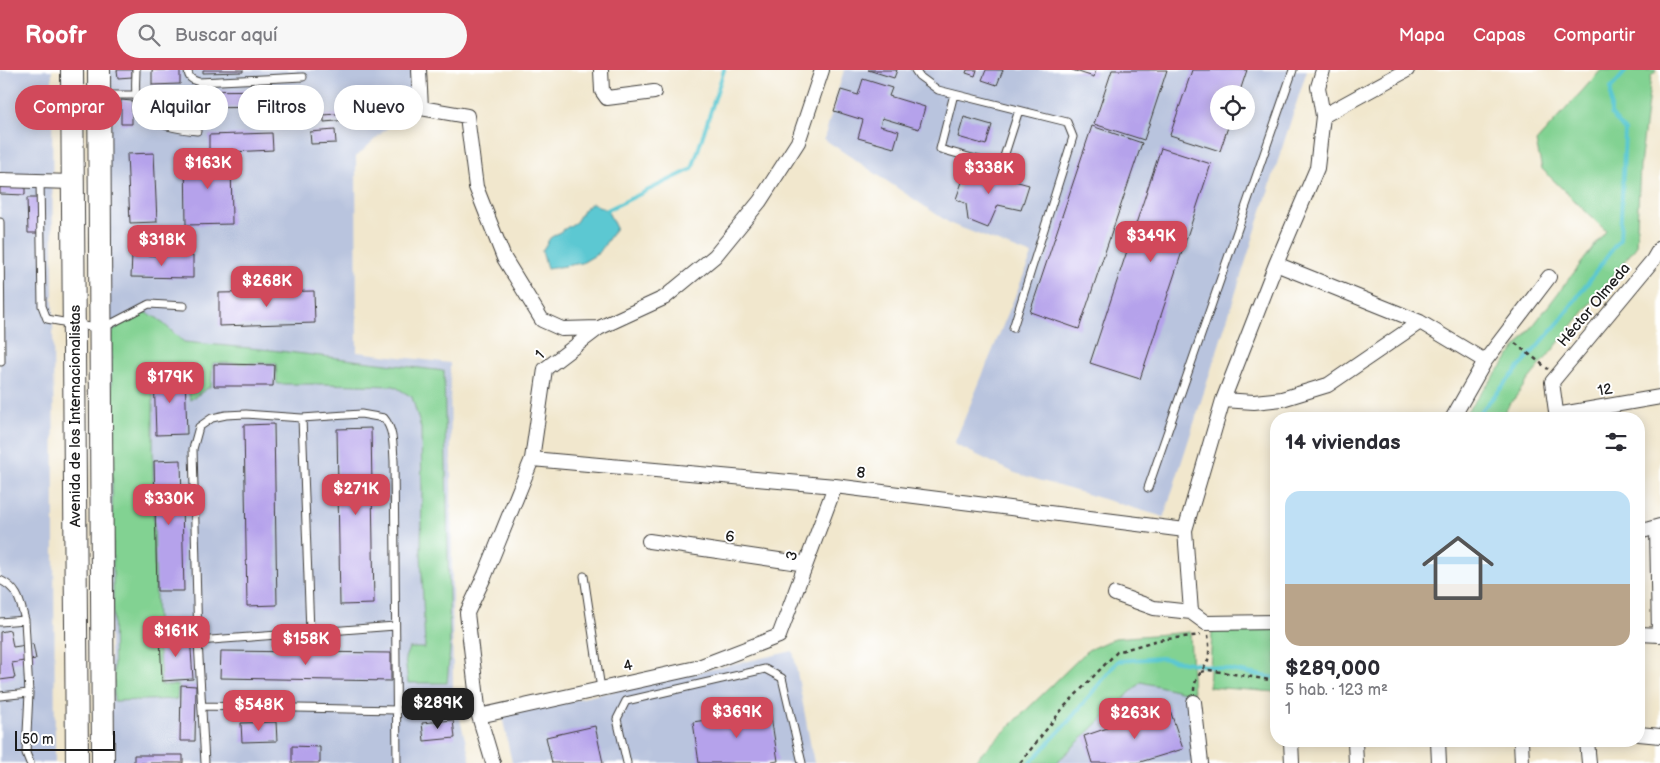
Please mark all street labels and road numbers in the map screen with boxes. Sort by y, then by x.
street label: Héctor Olmeda [1554,259,1634,351]
street label: Avenida de los Internacionalistas [66,304,85,527]
street label: 1 [531,346,549,364]
street label: 12 [1596,379,1614,401]
street label: 8 [855,463,867,483]
street label: 6 [724,527,736,547]
street label: 3 [781,548,803,564]
street label: 4 [622,656,634,676]

